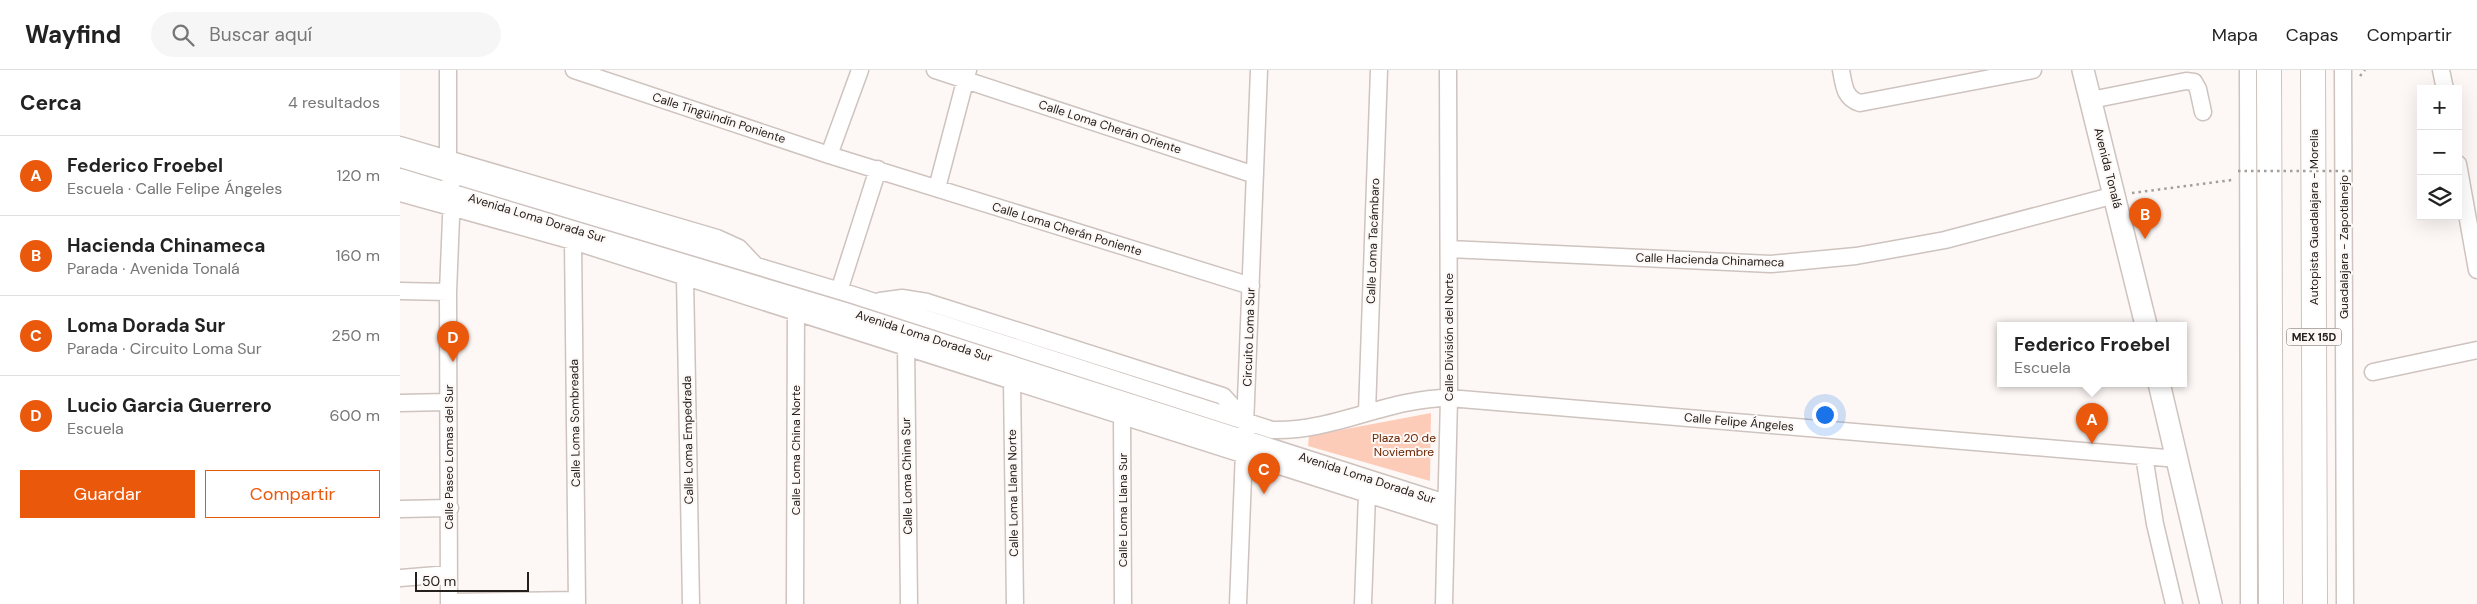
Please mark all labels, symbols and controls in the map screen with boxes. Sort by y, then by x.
search box [151,12,501,57]
text: Wayfind [25,19,121,50]
icon: search [169,21,197,49]
text: Buscar aquí [209,22,312,47]
text: Mapa [2212,23,2258,47]
text: Capas [2286,23,2339,47]
text: Compartir [2367,23,2452,47]
map controls [2417,85,2462,220]
button: + [2417,85,2462,130]
text: Cerca [20,89,82,117]
street label: Calle Tingüindín Poniente [650,89,788,147]
text: 4 resultados [288,92,380,113]
street label: Calle Loma Cherán Oriente [1037,96,1184,158]
street label: Avenida Tonalá [2090,126,2126,210]
street label: Autopista Guadalajara - Morelia [2306,129,2322,305]
button: − [2417,130,2462,175]
text: Federico Froebel [67,153,223,178]
text: A [30,165,42,186]
text: 120 m [336,165,380,186]
street label: Guadalajara - Zapotlanejo [2336,175,2352,319]
button: layers [2417,175,2462,220]
text: Escuela · Calle Felipe Ángeles [67,178,282,199]
street label: Calle Loma Tacámbaro [1363,178,1383,304]
street label: Avenida Loma Dorada Sur [466,189,608,247]
pin: B [2129,198,2161,239]
street label: Calle Loma Cherán Poniente [990,199,1144,260]
text: Hacienda Chinameca [67,233,265,258]
text: B [31,245,41,266]
text: 160 m [336,245,380,266]
street label: Calle Hacienda Chinameca [1635,249,1785,271]
text: Parada · Avenida Tonalá [67,258,240,279]
street label: Calle División del Norte [1441,273,1457,401]
street label: Circuito Loma Sur [1239,287,1259,387]
street label: Avenida Loma Dorada Sur [854,306,995,366]
text: Loma Dorada Sur [67,313,225,338]
pin: D [437,321,469,362]
popup [1997,322,2187,387]
text: C [30,325,42,346]
text: 250 m [332,325,380,346]
road number: MEX 15D [2286,328,2342,346]
text: Federico Froebel [2014,332,2170,357]
text: Parada · Circuito Loma Sur [67,338,262,359]
text: Escuela [2014,357,2071,378]
street label: Calle Loma Sombreada [566,359,584,487]
street label: Calle Loma Empedrada [679,376,697,504]
street label: Calle Paseo Lomas del Sur [441,384,457,529]
street label: Calle Loma China Norte [788,385,804,515]
text: Lucio Garcia Guerrero [67,393,272,418]
your location [1812,402,1838,428]
pin: A [2076,403,2108,444]
text: D [30,405,42,426]
text: 600 m [330,405,380,426]
street label: Calle Felipe Ángeles [1683,409,1795,435]
street label: Calle Loma China Sur [898,417,916,535]
text: Escuela [67,418,124,439]
street label: Calle Loma Llana Norte [1004,429,1022,557]
park label: Plaza 20 de Noviembre [1372,430,1436,460]
street label: Avenida Loma Dorada Sur [1297,448,1438,508]
street label: Calle Loma Llana Sur [1115,452,1131,567]
pin: C [1248,453,1280,494]
button: Guardar [20,470,195,518]
button: Compartir [205,470,380,518]
scale bar [415,569,529,592]
text: 50 m [422,572,456,590]

